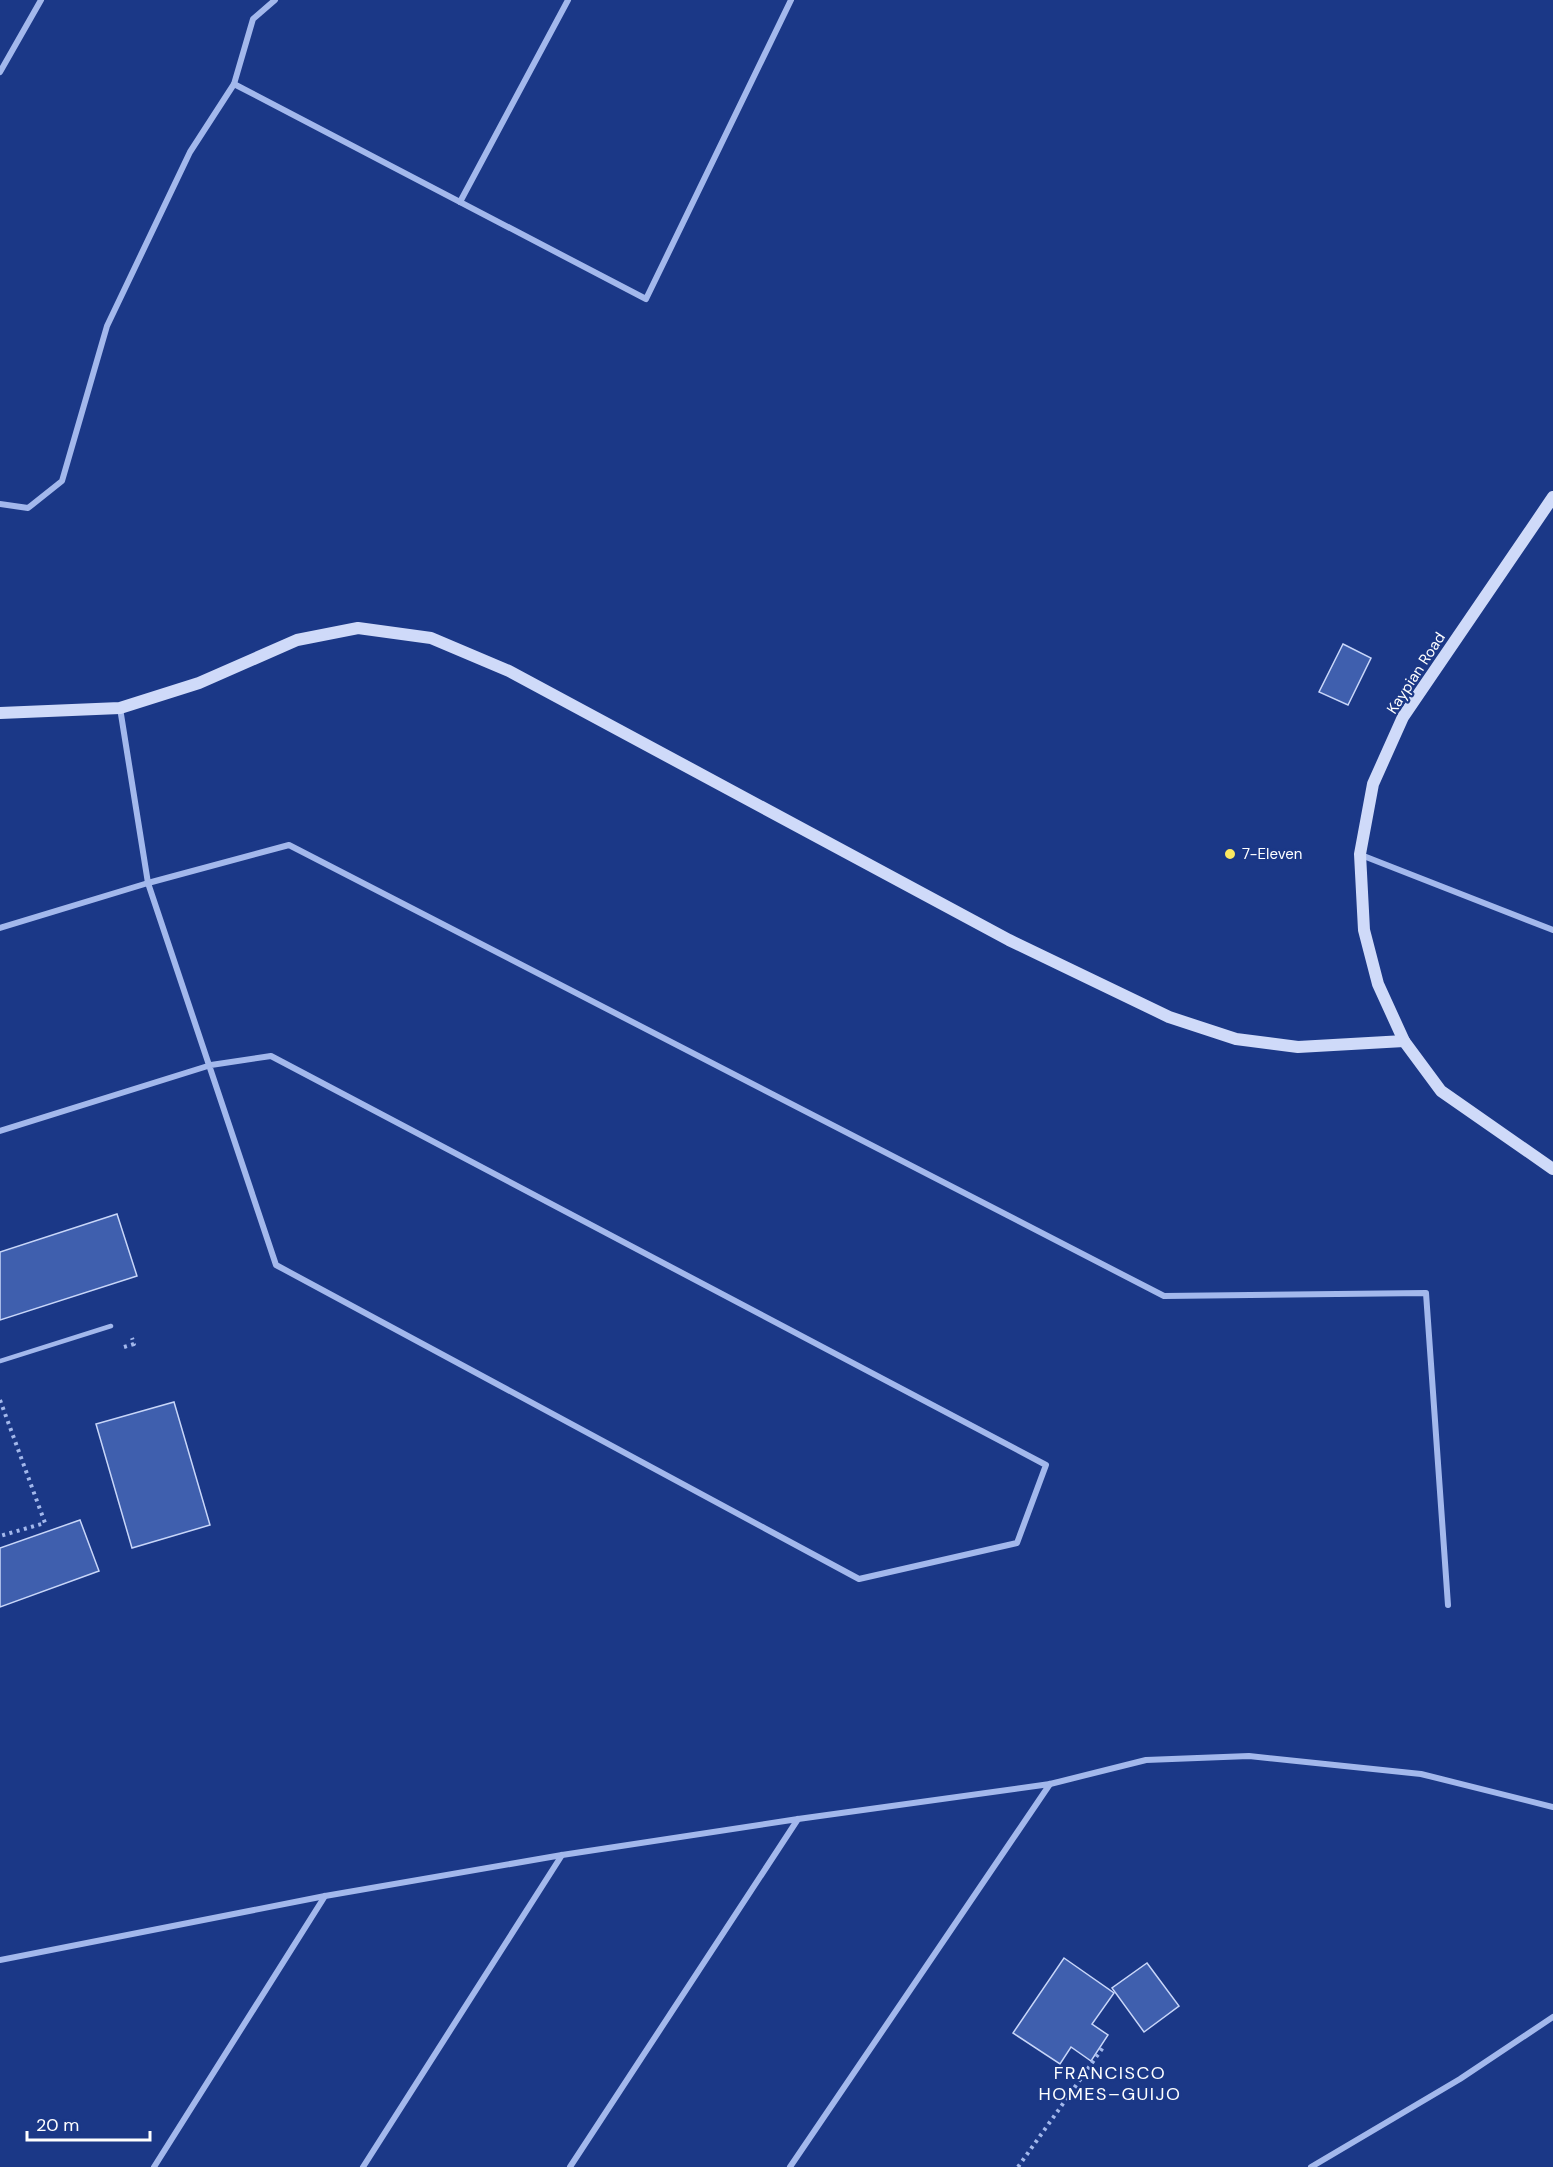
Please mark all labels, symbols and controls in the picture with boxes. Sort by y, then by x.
street label: Kaypian Road [1382,628,1450,718]
place label: 7-Eleven [1242,844,1302,864]
marker: 7-Eleven [1223,847,1237,861]
district label: FRANCISCO HOMES–GUIJO [1038,2061,1182,2106]
scale bar [27,2104,150,2142]
text: 20 m [36,2113,79,2137]

